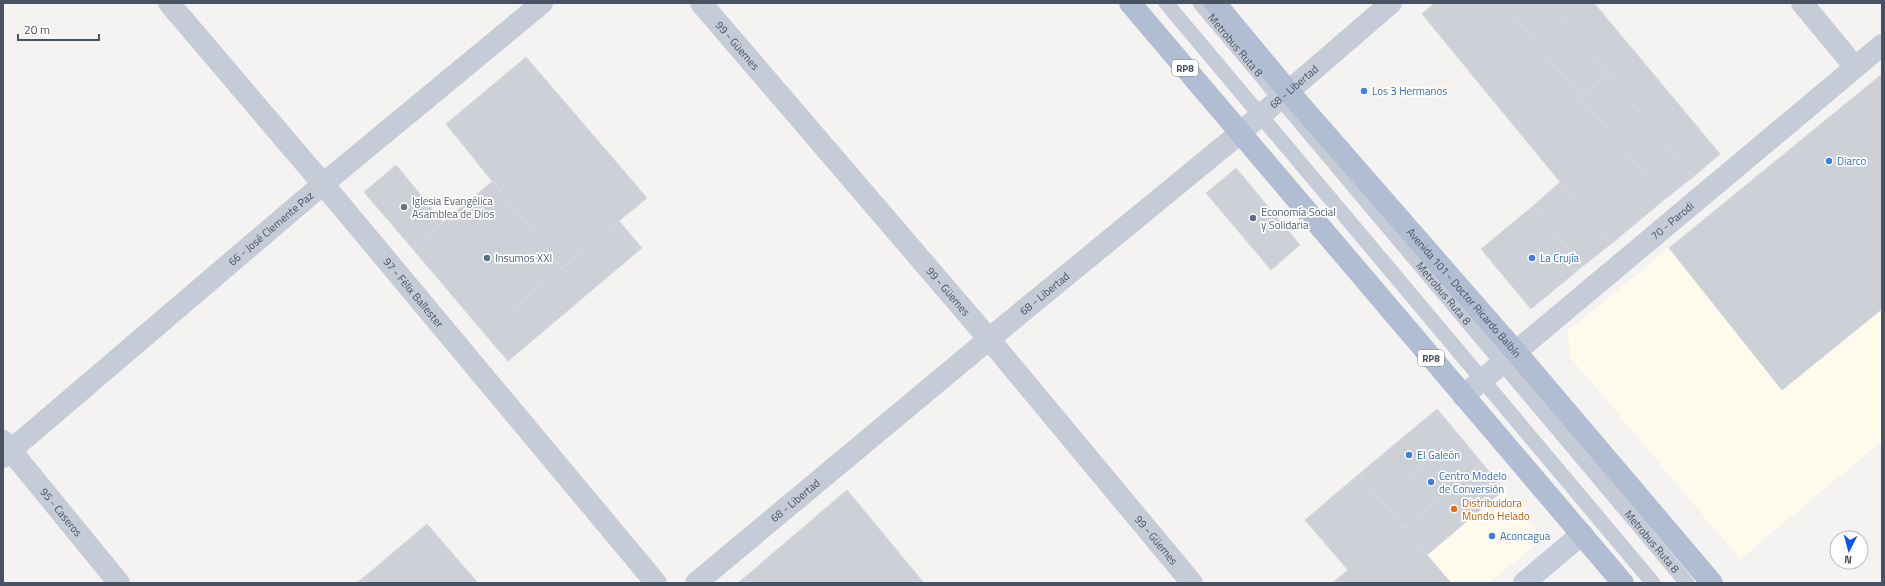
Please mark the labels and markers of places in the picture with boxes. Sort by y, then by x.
place label: Los 3 Hermanos [1372,83,1447,99]
marker: Los 3 Hermanos [1359,86,1369,96]
place label: Diarco [1837,153,1866,169]
marker: Diarco [1824,156,1834,166]
place label: Iglesia Evangélica Asamblea de Dios [412,193,494,222]
marker: Iglesia Evangélica Asamblea de Dios [399,202,409,212]
place label: Economía Social y Solidaria [1261,204,1336,233]
marker: Economía Social y Solidaria [1248,213,1258,223]
place label: Insumos XXI [495,250,552,266]
place label: La Crujía [1540,250,1580,266]
marker: Insumos XXI [482,253,492,263]
marker: La Crujía [1527,253,1537,263]
place label: El Galeón [1417,447,1460,463]
marker: El Galeón [1404,450,1414,460]
place label: Centro Modelo de Conversión [1439,468,1507,497]
marker: Centro Modelo de Conversión [1426,477,1436,487]
place label: Distribuidora Mundo Helado [1462,495,1530,524]
marker: Distribuidora Mundo Helado [1449,504,1459,514]
place label: Aconcagua [1500,528,1551,544]
marker: Aconcagua [1487,531,1497,541]

